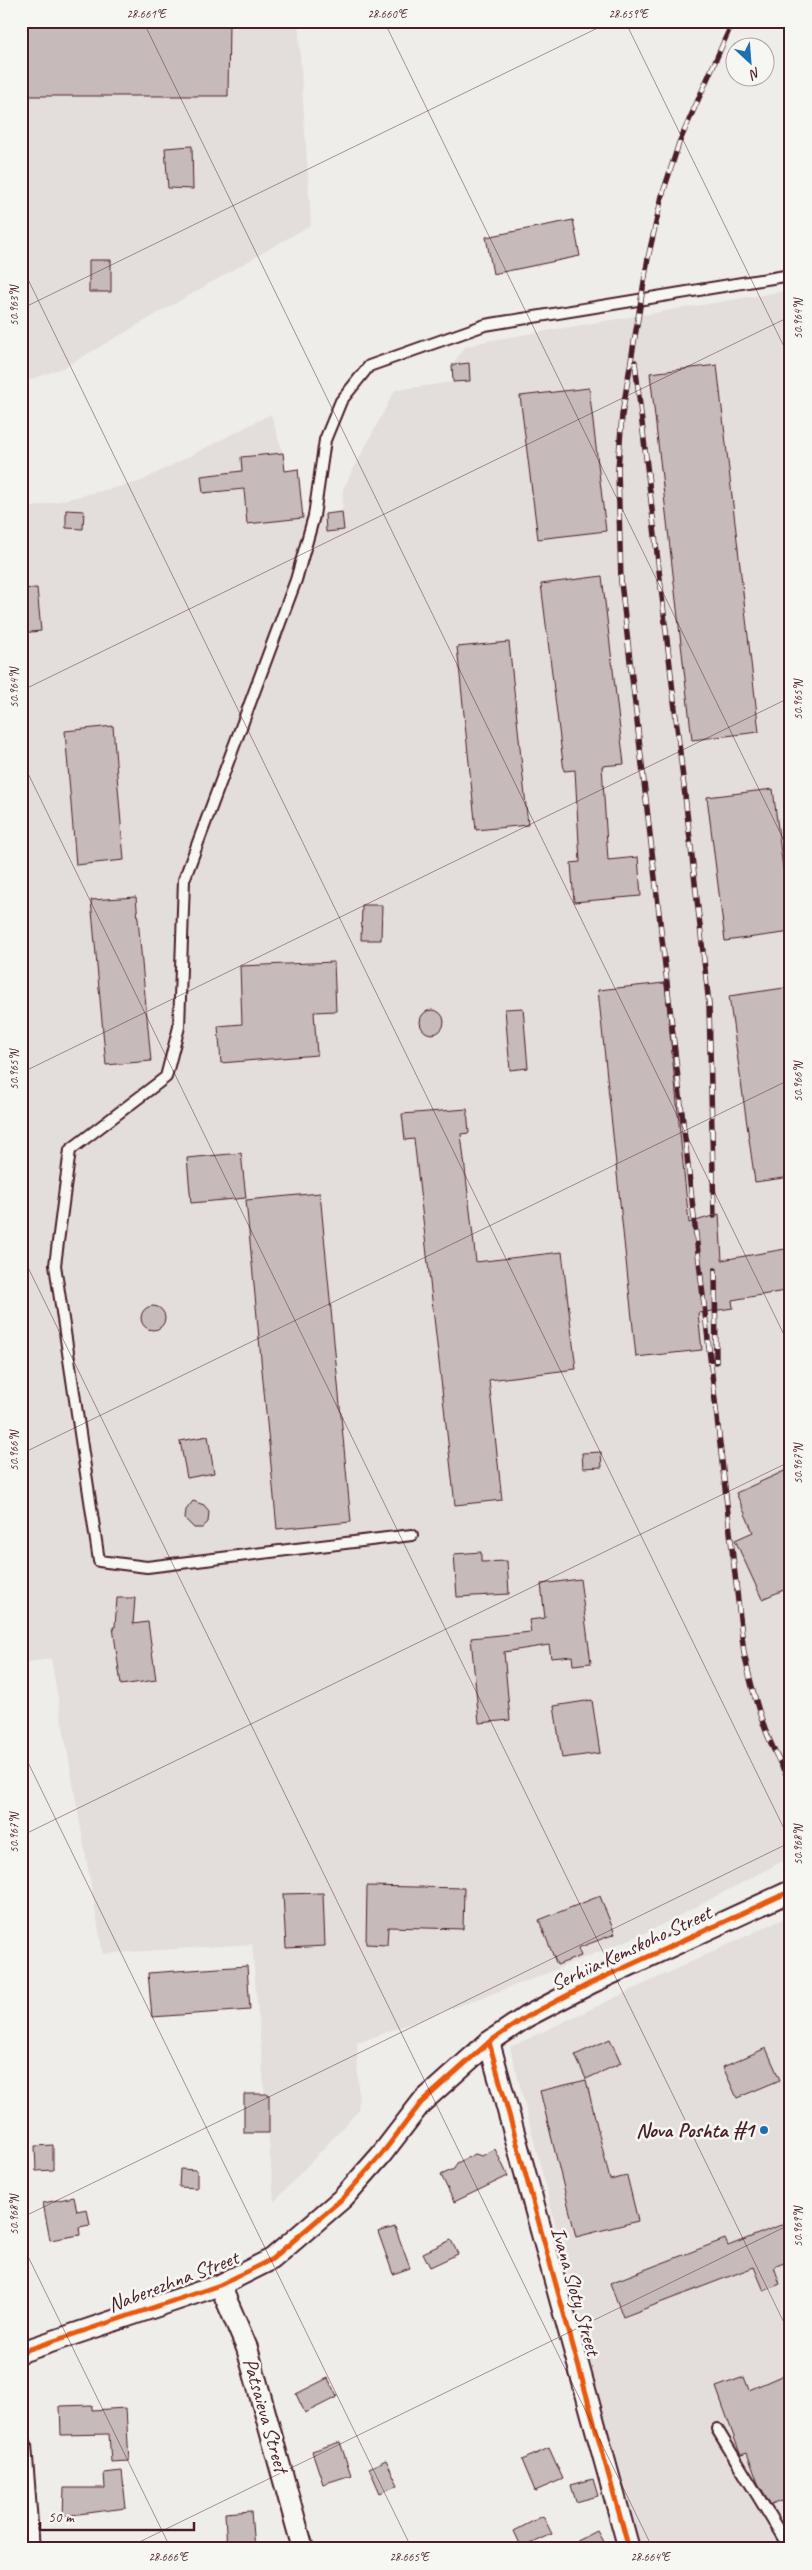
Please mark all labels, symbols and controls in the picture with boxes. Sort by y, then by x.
text: 28.661°E [126,6,167,22]
text: 28.660°E [367,6,408,22]
text: 28.659°E [608,6,649,22]
north arrow [724,38,774,88]
text: N [746,64,763,84]
text: 50.963°N [6,284,22,326]
text: 50.964°N [790,297,806,339]
text: 50.964°N [6,666,22,708]
text: 50.965°N [790,678,806,720]
text: 50.965°N [6,1048,22,1090]
text: 50.966°N [790,1060,806,1102]
text: 50.966°N [6,1429,22,1471]
text: 50.967°N [790,1442,806,1484]
text: 50.967°N [6,1811,22,1853]
text: 50.968°N [790,1823,806,1865]
street label: Serhiia Kemskoho Street [547,1899,717,1997]
place label: Nova Poshta #1 [636,2117,757,2143]
marker: Nova Poshta #1 [758,2124,770,2136]
text: 50.968°N [6,2193,22,2235]
text: 50.969°N [790,2205,806,2247]
street label: Ivana Sloty Street [545,2224,607,2360]
street label: Naberezhna Street [104,2243,244,2318]
street label: Patsaieva Street [237,2355,296,2478]
scale bar [40,2500,194,2532]
text: 50 m [48,2508,75,2527]
text: 28.666°E [148,2549,189,2565]
text: 28.665°E [389,2549,430,2565]
text: 28.664°E [630,2549,671,2565]

